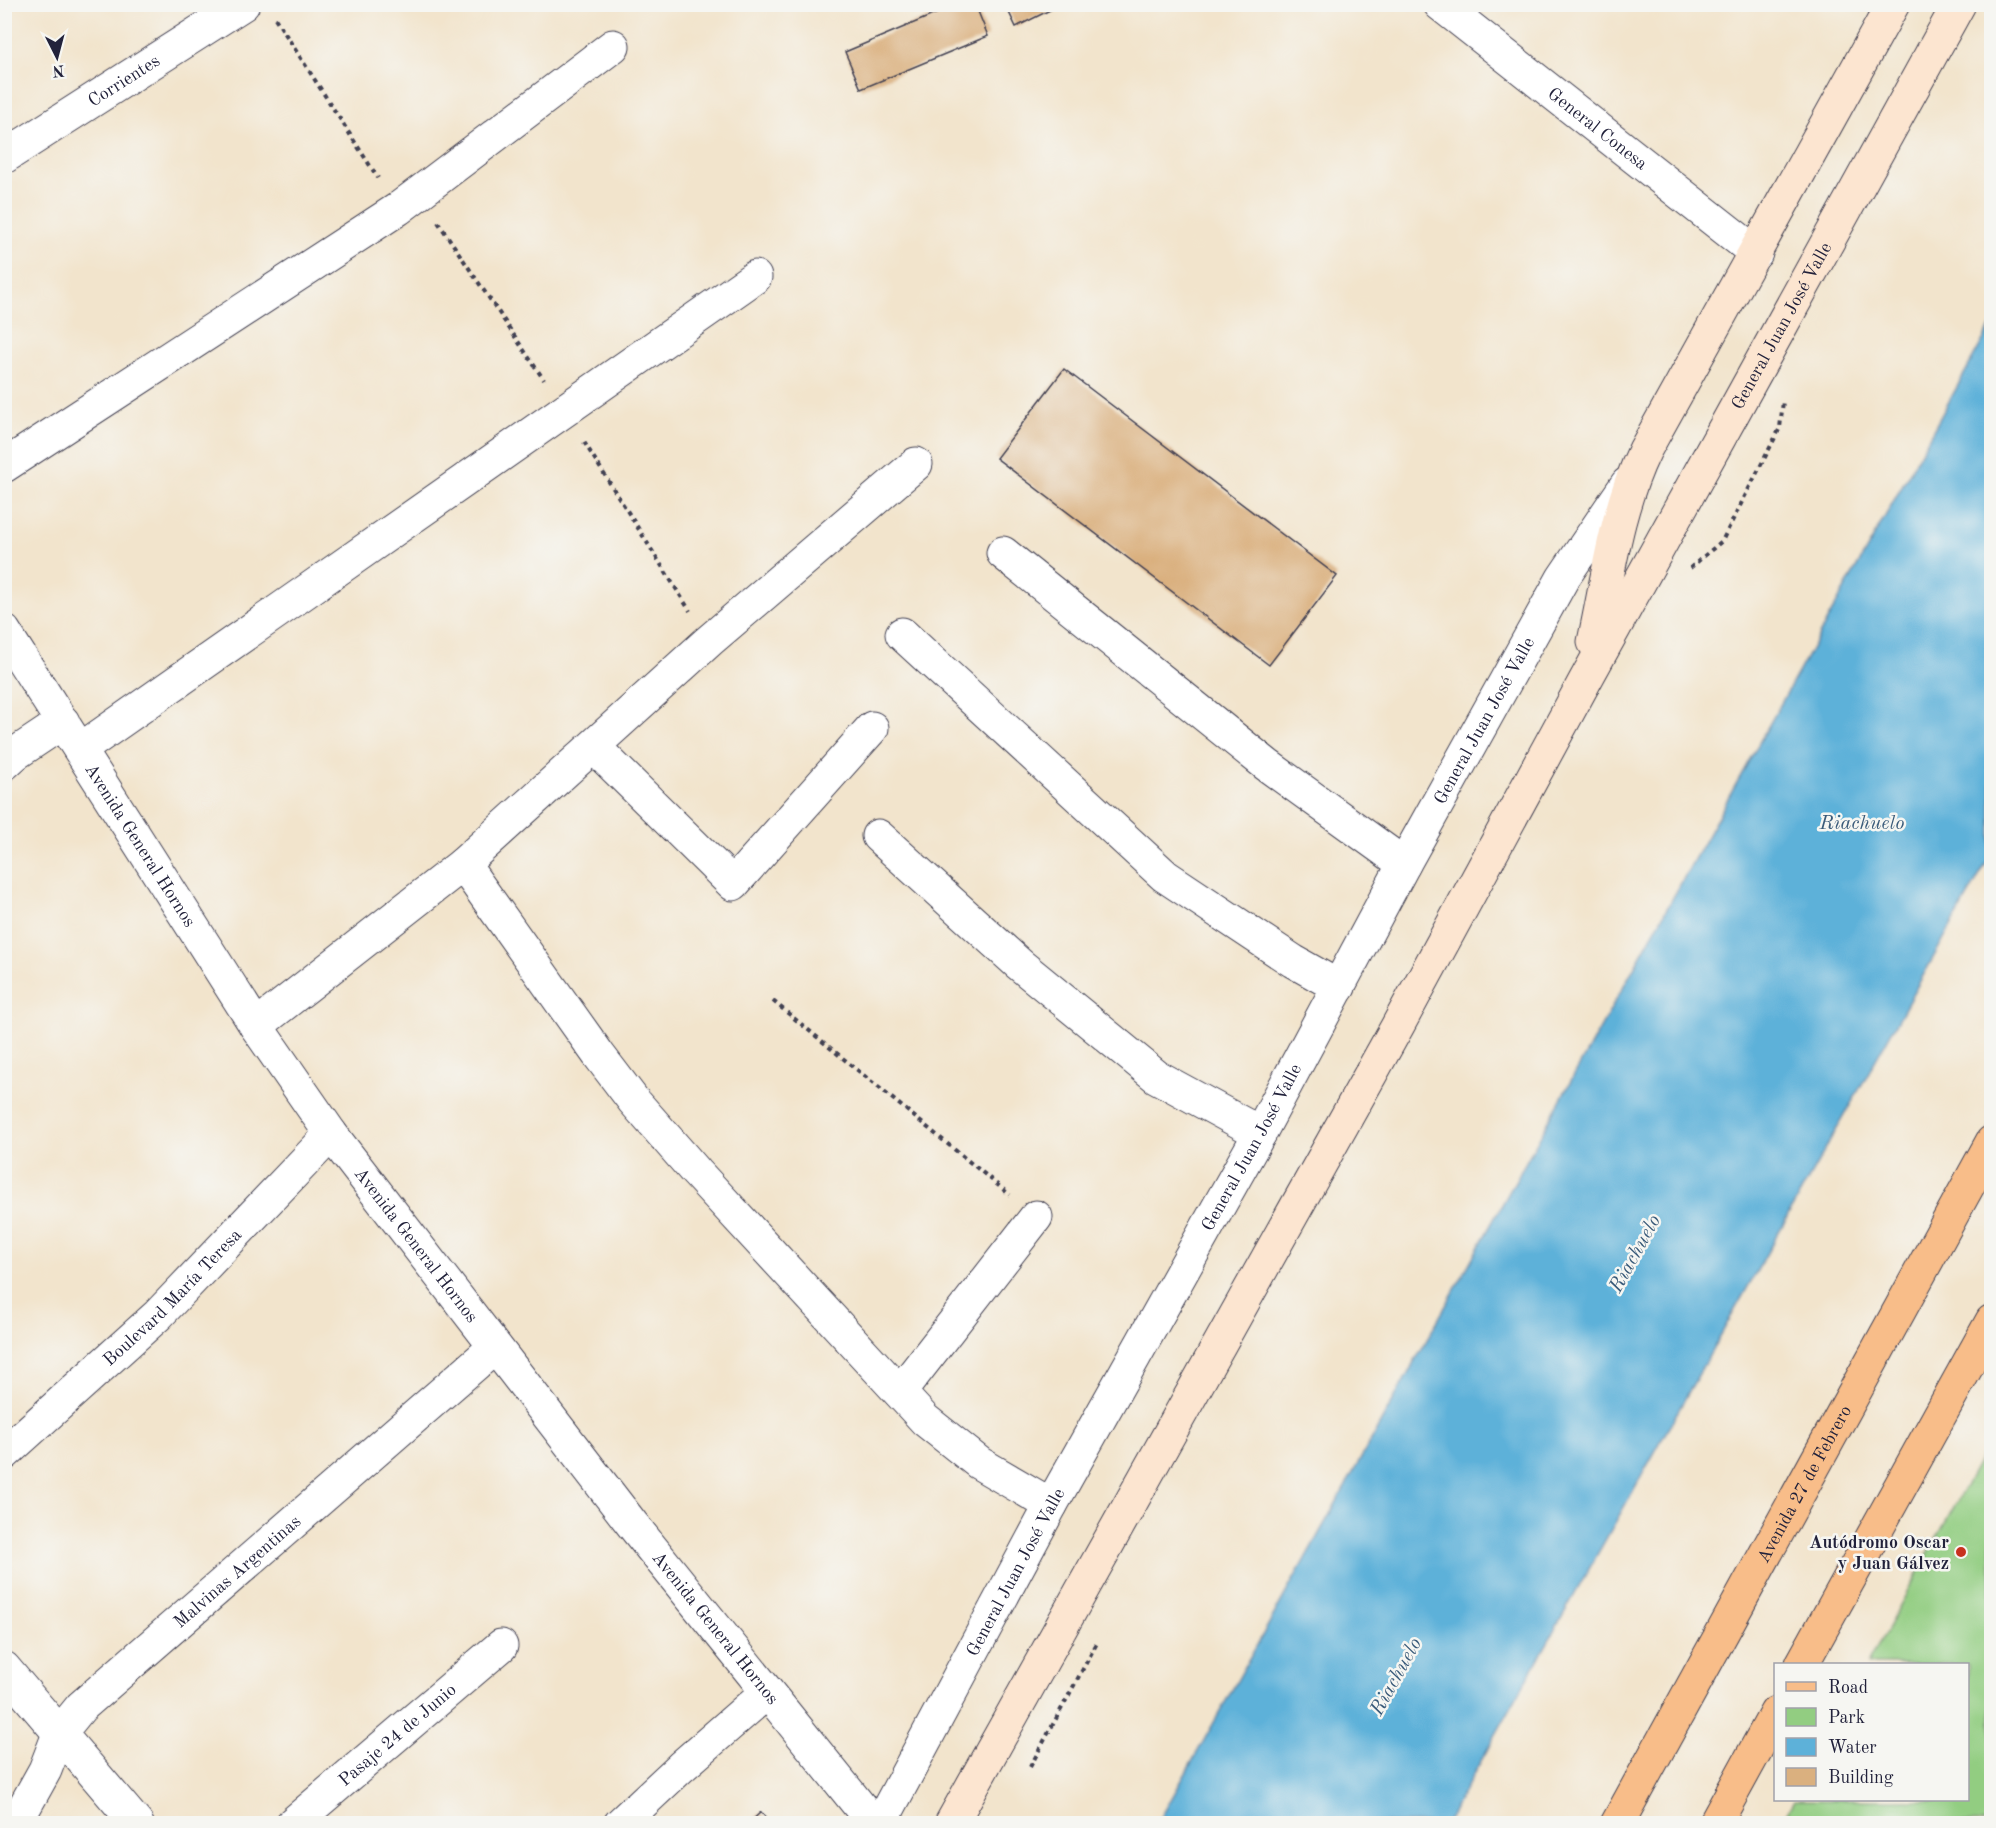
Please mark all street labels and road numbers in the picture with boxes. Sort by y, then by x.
street label: Corrientes [85,52,163,111]
street label: General Conesa [1544,85,1651,174]
street label: General Juan José Valle [1729,240,1835,413]
street label: General Juan José Valle [1431,635,1538,807]
street label: Avenida General Hornos [81,761,199,931]
street label: General Juan José Valle [1199,1061,1305,1234]
street label: Avenida General Hornos [351,1165,481,1326]
street label: Boulevard María Teresa [100,1226,245,1370]
street label: Avenida 27 de Febrero [1754,1403,1855,1566]
street label: General Juan José Valle [964,1485,1069,1659]
street label: Malvinas Argentinas [171,1512,305,1632]
street label: Avenida General Hornos [648,1549,782,1708]
street label: Pasaje 24 de Junio [336,1680,460,1790]

